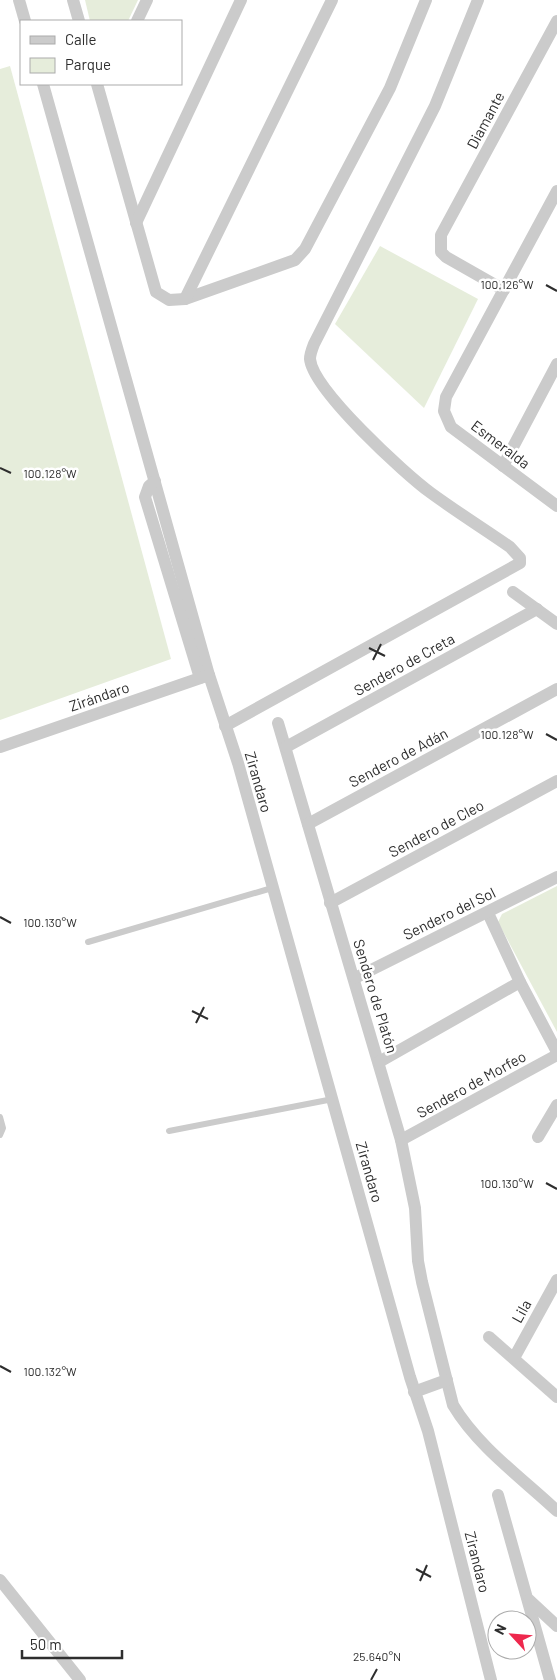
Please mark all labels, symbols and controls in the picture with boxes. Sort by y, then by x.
legend [20,20,182,85]
text: Calle [65,30,97,48]
text: Parque [65,55,111,73]
street label: Diamante [462,88,508,152]
text: 100.126°W [480,277,534,291]
street label: Esmeralda [468,416,534,472]
text: 100.128°W [23,466,77,480]
street label: Sendero de Creta [351,629,457,699]
street label: Zirándaro [67,677,131,715]
street label: Sendero de Adán [345,723,451,791]
text: 100.128°W [480,727,534,741]
street label: Zirandaro [242,749,276,815]
street label: Sendero de Cleo [385,795,487,861]
street label: Sendero del Sol [400,883,498,943]
text: 100.130°W [23,915,77,929]
street label: Sendero de Platón [350,937,402,1055]
street label: Sendero de Morfeo [413,1047,529,1121]
street label: Zirandaro [353,1139,387,1205]
text: 100.130°W [480,1176,534,1190]
street label: Lila [507,1296,535,1326]
text: 100.132°W [23,1364,77,1378]
street label: Zirandaro [462,1529,494,1595]
north arrow [487,1610,537,1660]
text: N [490,1621,510,1637]
scale bar [22,1628,122,1660]
text: 50 m [30,1635,62,1653]
text: 25.640°N [353,1649,401,1663]

